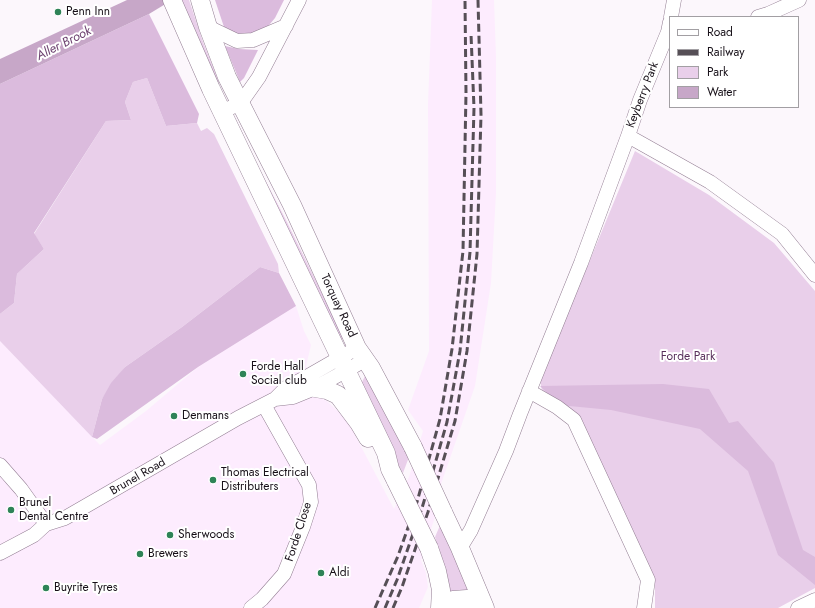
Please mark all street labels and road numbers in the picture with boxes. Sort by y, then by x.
street label: Keyberry Park [624,60,662,130]
street label: Torquay Road [317,272,359,340]
street label: Brunel Road [108,455,168,499]
street label: Forde Close [283,501,315,563]

